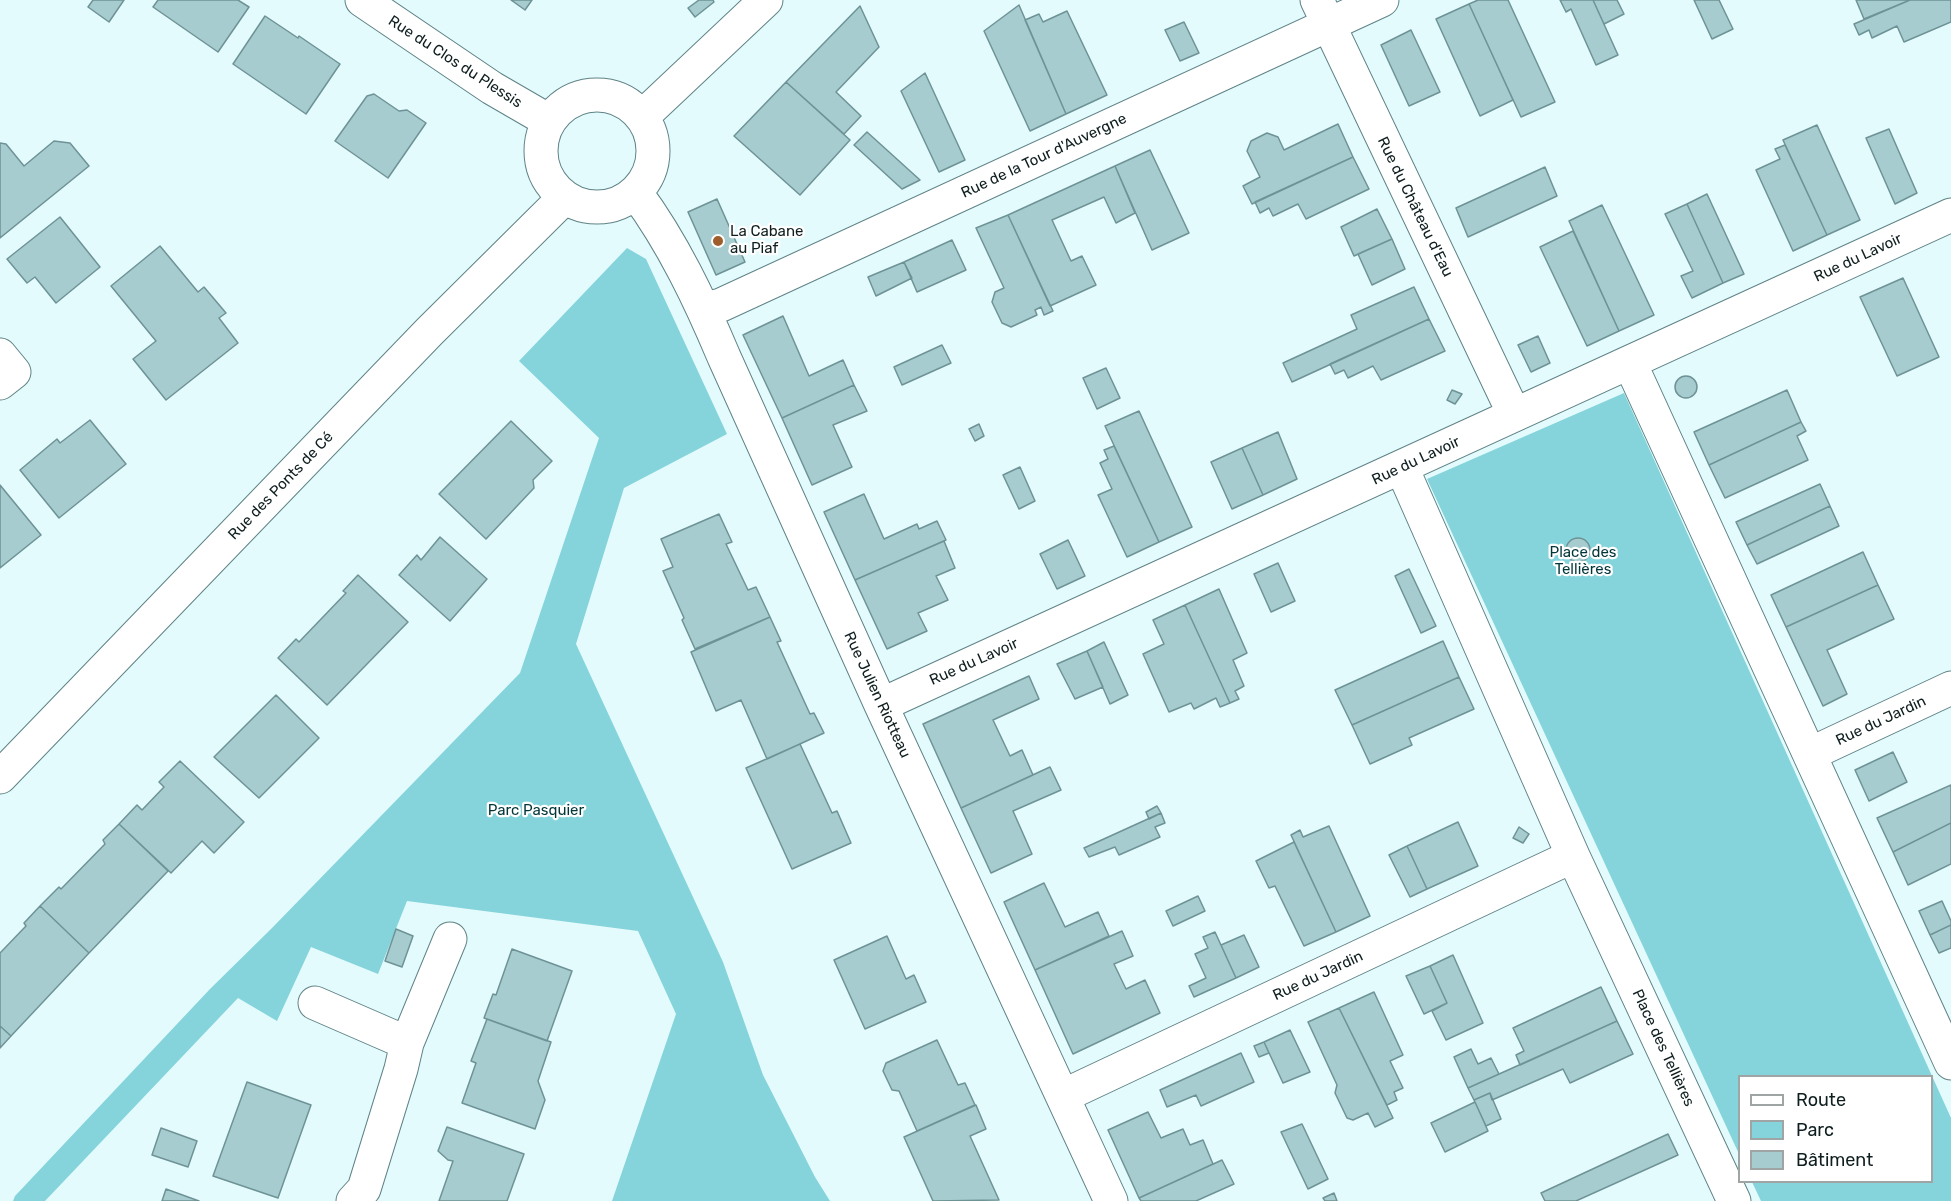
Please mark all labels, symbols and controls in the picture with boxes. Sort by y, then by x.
street label: Rue du Clos du Plessis [385,12,525,112]
street label: Rue de la Tour d'Auvergne [958,110,1130,202]
street label: Rue du Château d'Eau [1373,134,1457,280]
place label: La Cabane au Piaf [730,223,803,258]
street label: Rue du Lavoir [1811,230,1905,286]
marker: La Cabane au Piaf [711,234,725,248]
street label: Rue des Ponts de Cé [225,428,337,544]
street label: Rue du Lavoir [1369,433,1463,489]
park label: Place des Tellières [1550,544,1616,579]
street label: Rue Julien Riotteau [840,629,914,761]
street label: Rue du Lavoir [927,634,1021,690]
street label: Rue du Jardin [1833,692,1929,750]
park label: Parc Pasquier [488,802,584,820]
street label: Rue du Jardin [1270,947,1366,1005]
street label: Place des Tellières [1628,987,1698,1109]
legend [1738,1075,1933,1183]
text: Route [1796,1089,1846,1111]
text: Parc [1796,1119,1834,1141]
text: Bâtiment [1796,1149,1873,1171]

